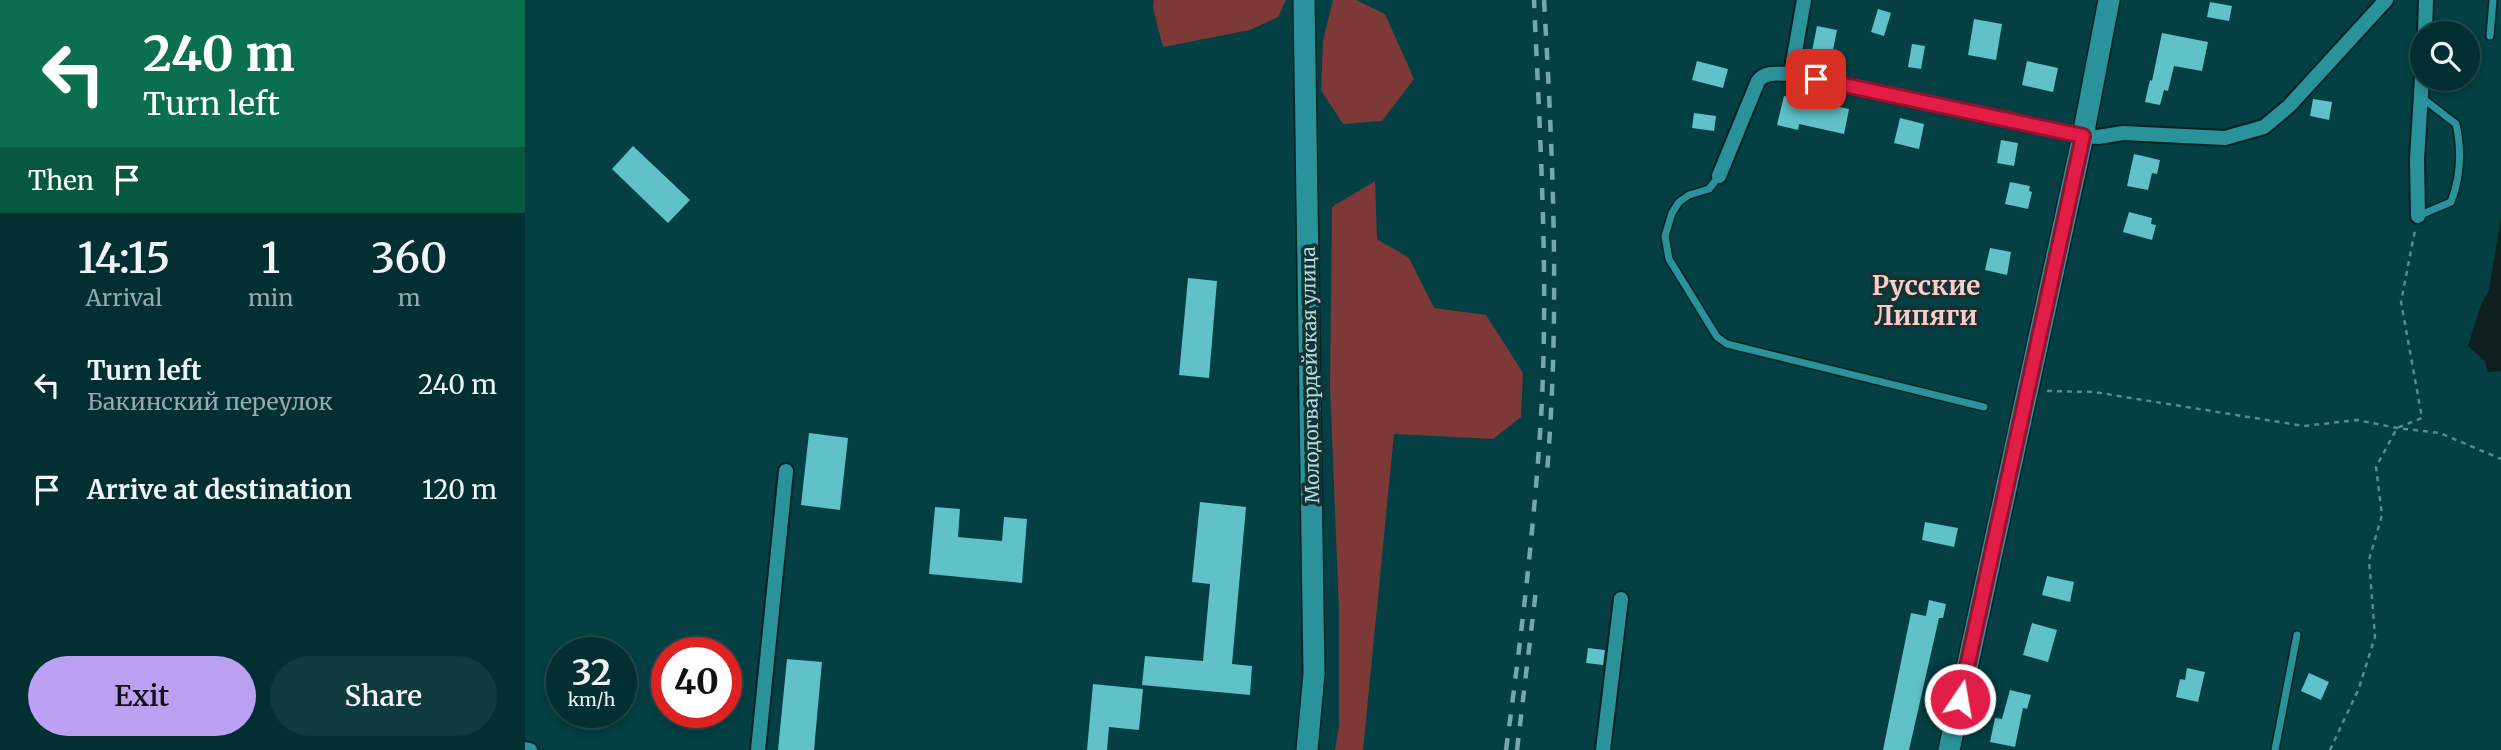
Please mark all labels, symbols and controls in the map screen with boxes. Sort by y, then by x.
map controls [2410,21,2480,91]
button: search [2410,21,2480,91]
text: 240 m [143,23,295,84]
icon: left [28,28,119,119]
pin [1786,49,1846,109]
icon: arrive [1797,60,1835,98]
text: Turn left [143,84,280,124]
icon: arrive [108,161,146,199]
text: Then [28,164,94,197]
text: 14:15 [78,232,170,284]
text: 1 [261,232,280,284]
text: 360 [371,232,447,284]
street label: Молодогвардейская улица [1296,246,1324,504]
district label: Русские Липяги [1872,269,1980,332]
text: Arrival [86,283,162,312]
text: min [248,283,293,312]
text: m [398,283,421,312]
text: Turn left [87,354,201,387]
icon: left [28,366,66,404]
text: 240 m [418,368,497,401]
text: Бакинский переулок [87,387,333,416]
icon: arrive [28,471,66,509]
text: Arrive at destination [87,473,352,506]
text: 120 m [422,473,497,506]
speed limit sign: 40 [651,637,742,728]
text: 32 [572,651,611,695]
button: Exit [28,656,256,736]
button: Share [270,656,497,736]
position arrow [1923,662,1997,736]
text: km/h [568,688,615,711]

